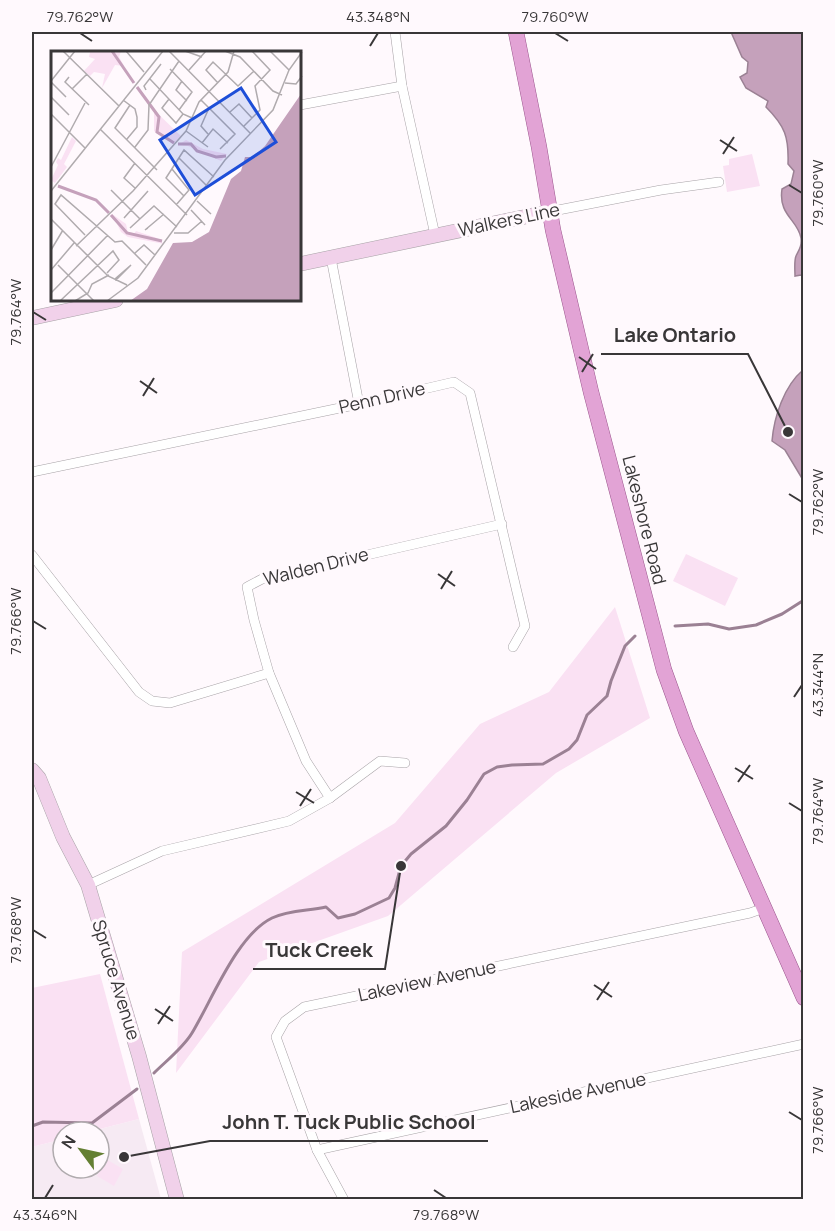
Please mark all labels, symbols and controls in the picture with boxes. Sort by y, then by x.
text: 79.762°W [47,6,113,27]
text: 43.348°N [346,6,410,27]
text: 79.760°W [521,6,589,27]
inset map [51,51,302,302]
text: 79.760°W [807,159,828,227]
street label: Walkers Line [456,197,562,241]
text: 79.764°W [5,279,26,345]
callout: Lake Ontario [601,316,748,354]
text: Lake Ontario [614,321,736,348]
street label: Penn Drive [336,375,427,419]
street label: Lakeshore Road [617,453,673,587]
text: 79.762°W [807,469,828,535]
street label: Walden Drive [261,541,371,591]
text: 79.766°W [5,587,26,655]
text: 43.344°N [807,653,828,717]
text: 79.764°W [807,778,828,844]
text: 79.768°W [5,897,26,963]
street label: Spruce Avenue [87,917,147,1043]
callout: Tuck Creek [253,931,385,969]
text: Tuck Creek [265,936,374,963]
street label: Lakeview Avenue [356,954,498,1006]
street label: Lakeside Avenue [508,1066,648,1118]
text: 79.766°W [807,1086,828,1154]
callout: John T. Tuck Public School [210,1103,488,1141]
text: John T. Tuck Public School [222,1108,476,1135]
north arrow [51,1120,111,1180]
text: N [56,1131,81,1153]
text: 43.346°N [13,1204,77,1225]
text: 79.768°W [413,1204,479,1225]

